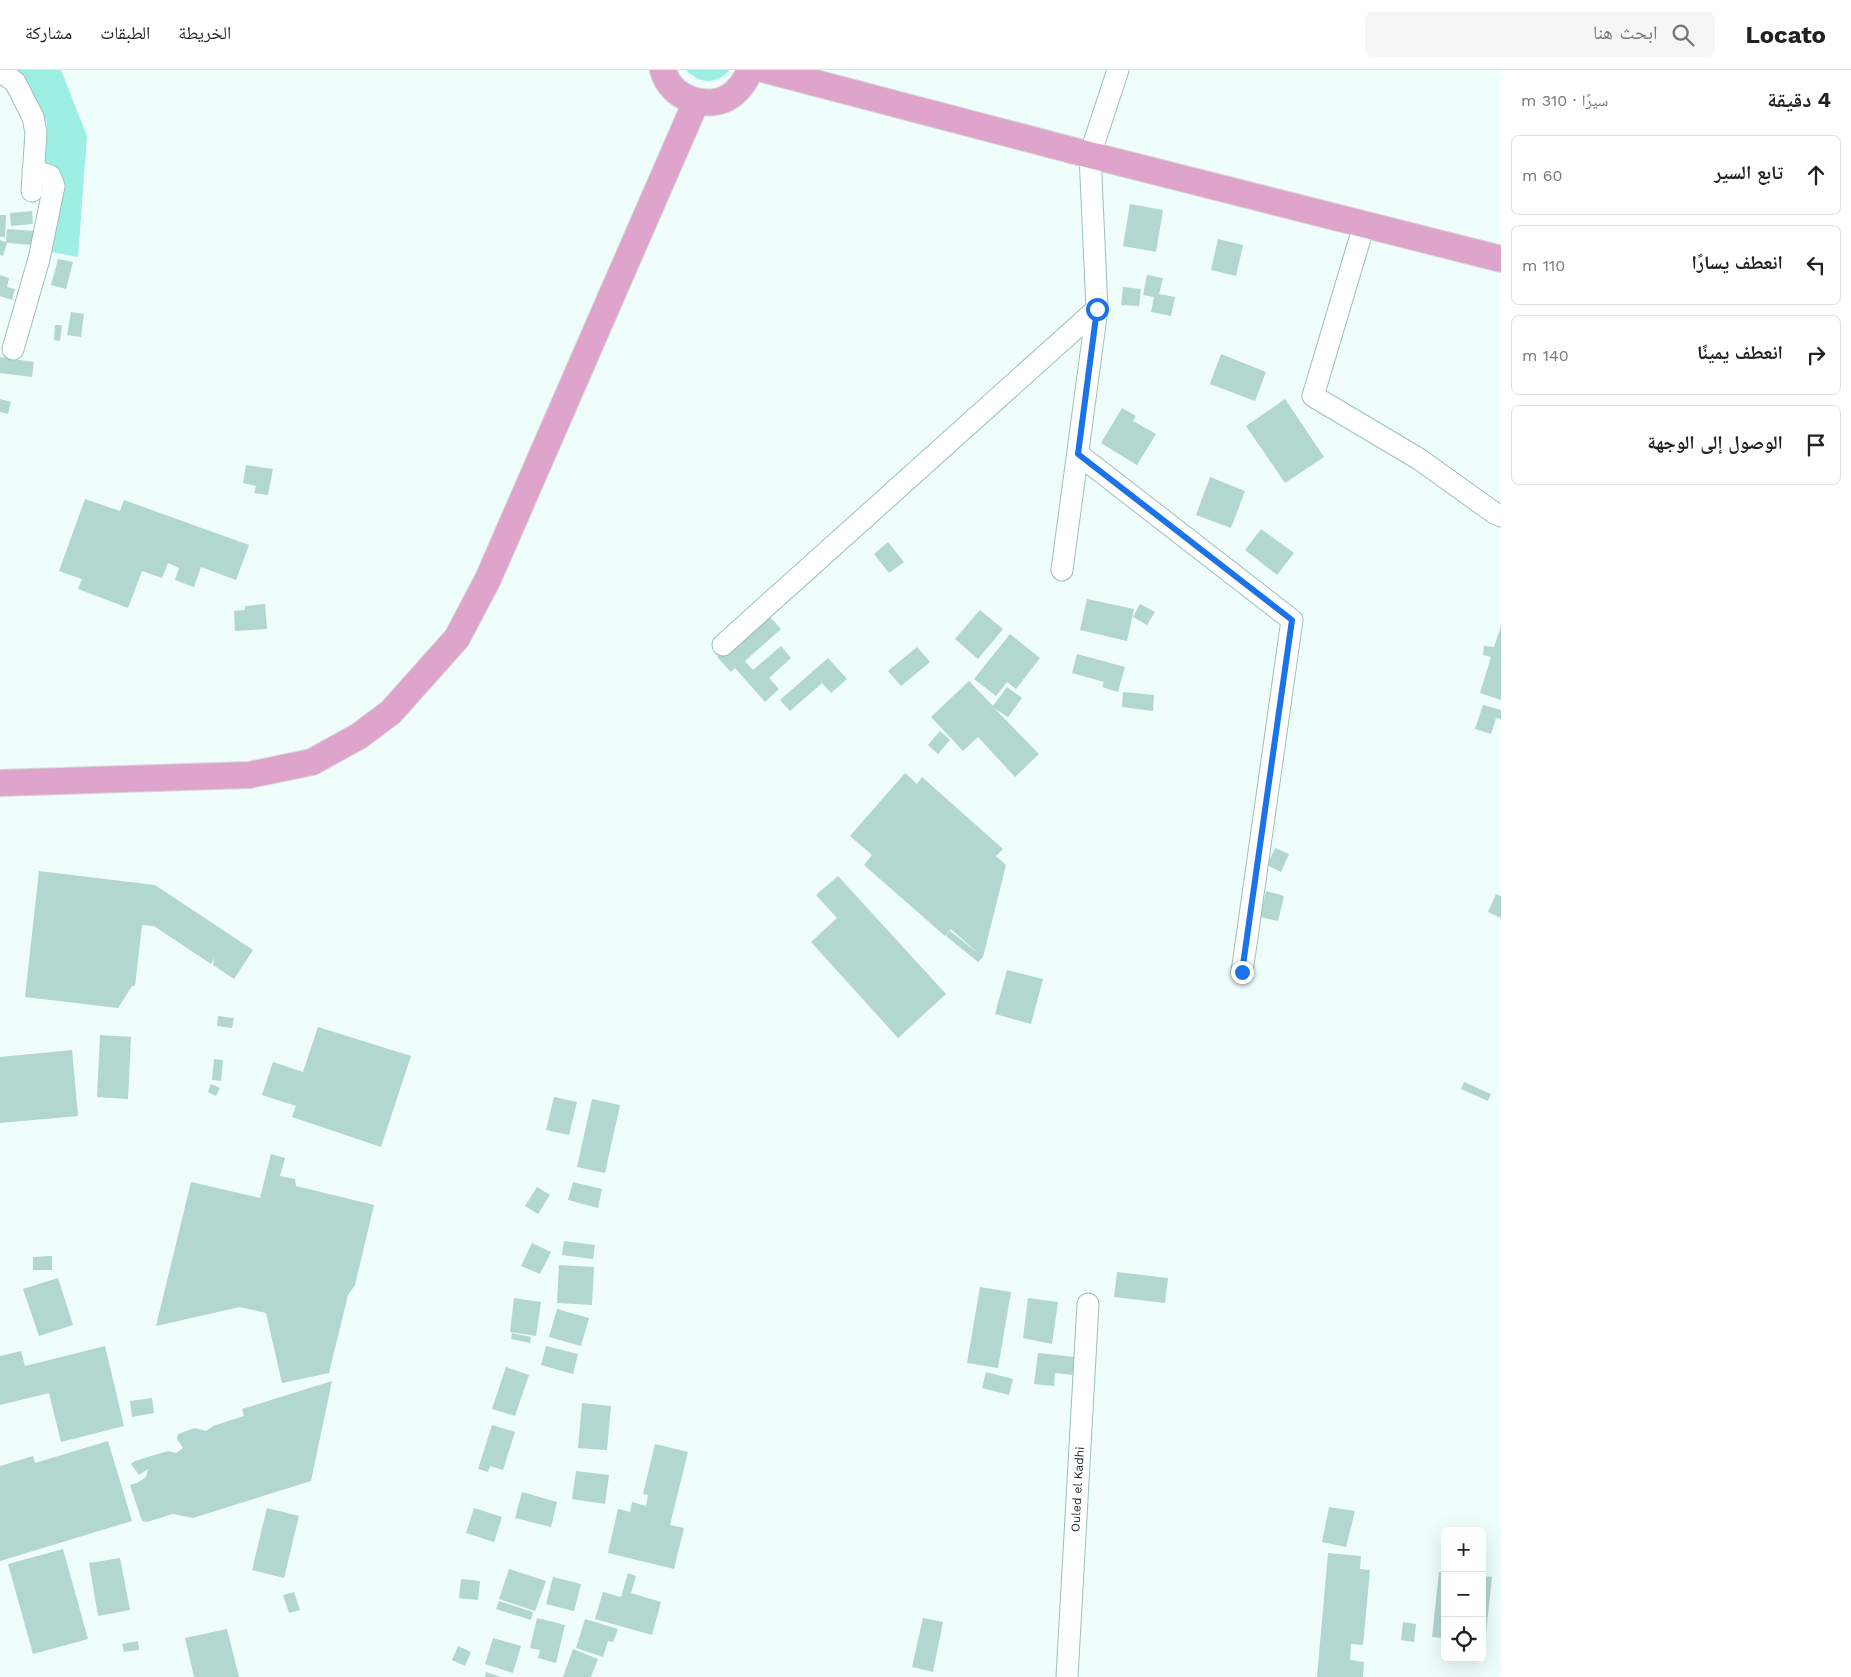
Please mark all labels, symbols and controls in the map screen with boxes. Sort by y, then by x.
search box [1365,12,1715,57]
text: ابحث هنا [1593,21,1657,44]
icon: search [1669,21,1697,49]
text: Locato [1745,21,1826,49]
text: مشاركة [25,22,72,43]
text: الطبقات [100,22,150,43]
text: الخريطة [178,22,231,43]
text: 4 دقيقة [1767,87,1831,112]
text: سيرًا · 310 m [1521,91,1608,110]
text: تابع السير [1714,161,1783,184]
icon: ahead [1802,161,1830,189]
text: 60 m [1522,166,1562,185]
text: انعطف يسارًا [1691,251,1783,274]
icon: left [1802,251,1830,279]
text: 110 m [1522,256,1565,275]
route start [1086,298,1109,321]
text: انعطف يمينًا [1697,341,1783,364]
icon: right [1802,341,1830,369]
text: 140 m [1522,346,1569,365]
text: الوصول إلى الوجهة [1647,431,1783,454]
icon: arrive [1802,431,1830,459]
route end [1231,961,1254,984]
street label: Ouled el Kadhi [1068,1446,1087,1532]
map controls [1441,1527,1486,1662]
button: + [1441,1527,1486,1572]
button: − [1441,1572,1486,1617]
button: locate [1441,1617,1486,1662]

